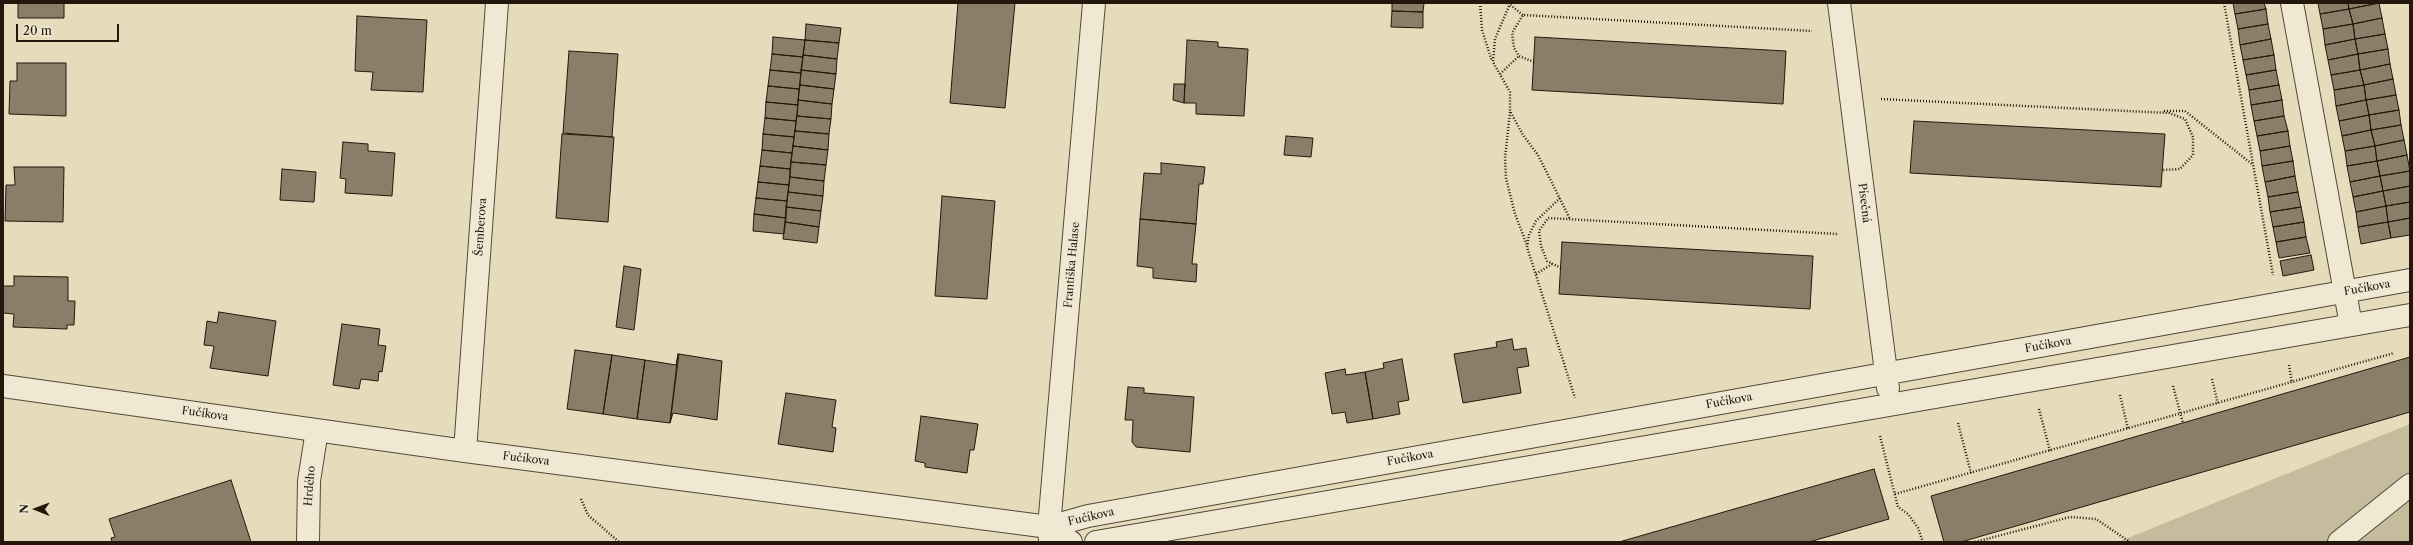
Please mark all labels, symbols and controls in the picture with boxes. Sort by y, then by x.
scale bar [18,16,121,42]
text: 20 m [23,23,52,38]
street label: Písečná [1855,182,1873,224]
street label: Šemberova [472,198,490,256]
street label: Františka Halase [1062,221,1082,309]
street label: Fučíkova [2343,277,2391,299]
street label: Fučíkova [2024,334,2072,356]
street label: Fučíkova [1705,390,1753,412]
street label: Fučíkova [181,404,229,424]
street label: Fučíkova [1386,447,1434,469]
street label: Fučíkova [502,450,550,468]
street label: Hrdého [302,465,318,507]
north arrow [16,489,56,529]
text: N [17,504,31,514]
street label: Fučíkova [1067,505,1115,529]

